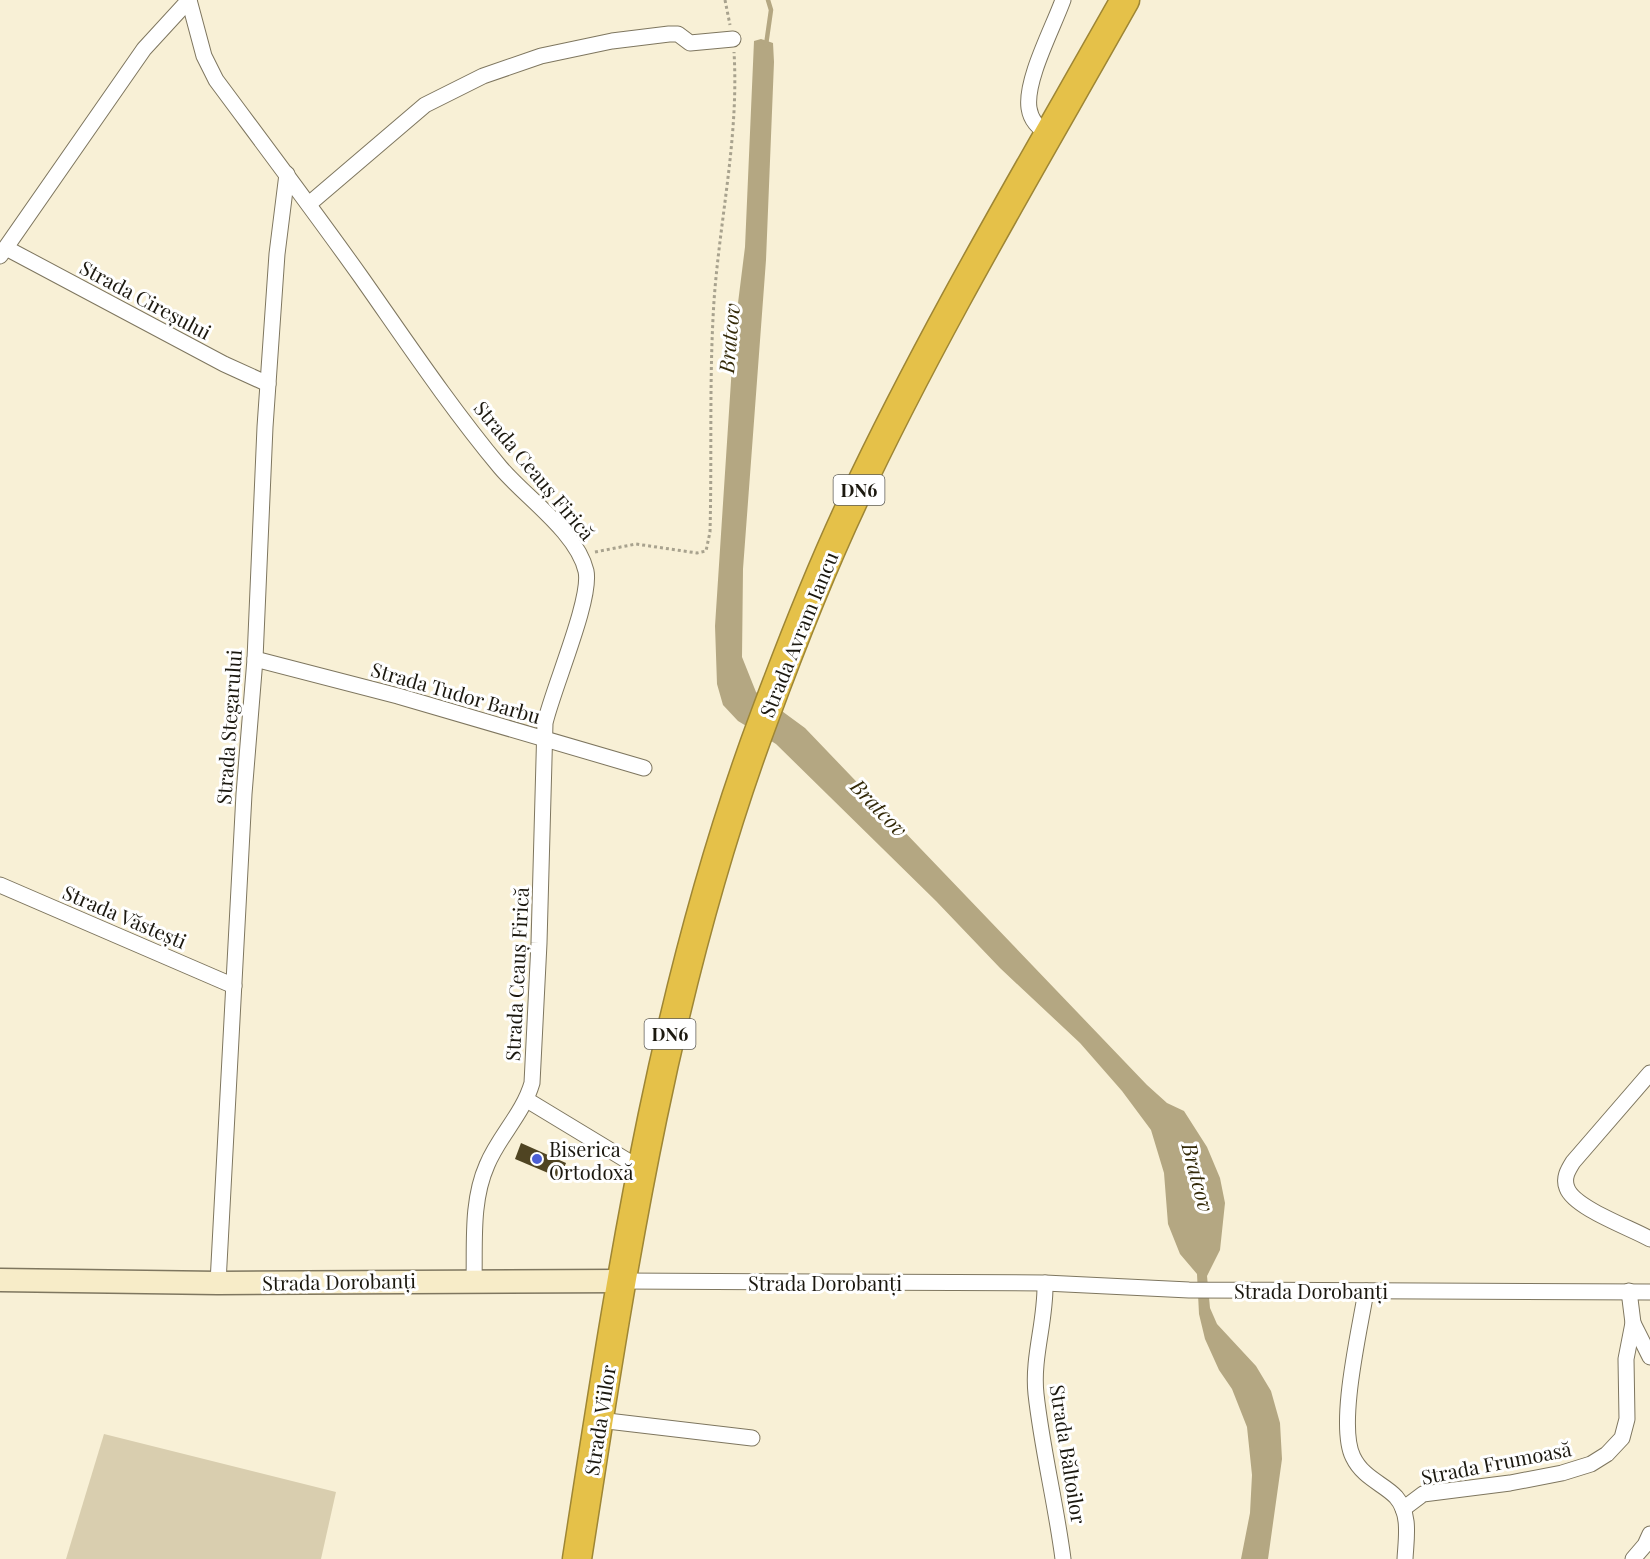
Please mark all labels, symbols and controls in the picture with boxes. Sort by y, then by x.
street label: Strada Cireșului [75,253,217,346]
water label: Bratcov [711,302,745,375]
street label: Strada Ceauș Firică [468,395,601,546]
road number: DN6 [834,475,884,505]
street label: Strada Avram Iancu [752,547,844,721]
street label: Strada Stegarului [209,649,247,805]
street label: Strada Tudor Barbu [368,655,544,729]
water label: Bratcov [845,771,915,842]
street label: Strada Văstești [59,878,191,955]
street label: Strada Ceauș Firică [498,886,535,1062]
road number: DN6 [644,1019,696,1049]
place label: Biserica Ortodoxă [549,1135,633,1185]
water label: Bratcov [1176,1138,1222,1215]
marker: Biserica Ortodoxă [530,1152,544,1166]
street label: Strada Dorobanți [262,1266,416,1297]
street label: Strada Dorobanți [748,1269,902,1297]
street label: Strada Dorobanți [1234,1277,1388,1305]
street label: Strada Viilor [577,1363,621,1477]
street label: Strada Băltoilor [1045,1383,1093,1526]
street label: Strada Frumoasă [1419,1434,1573,1490]

